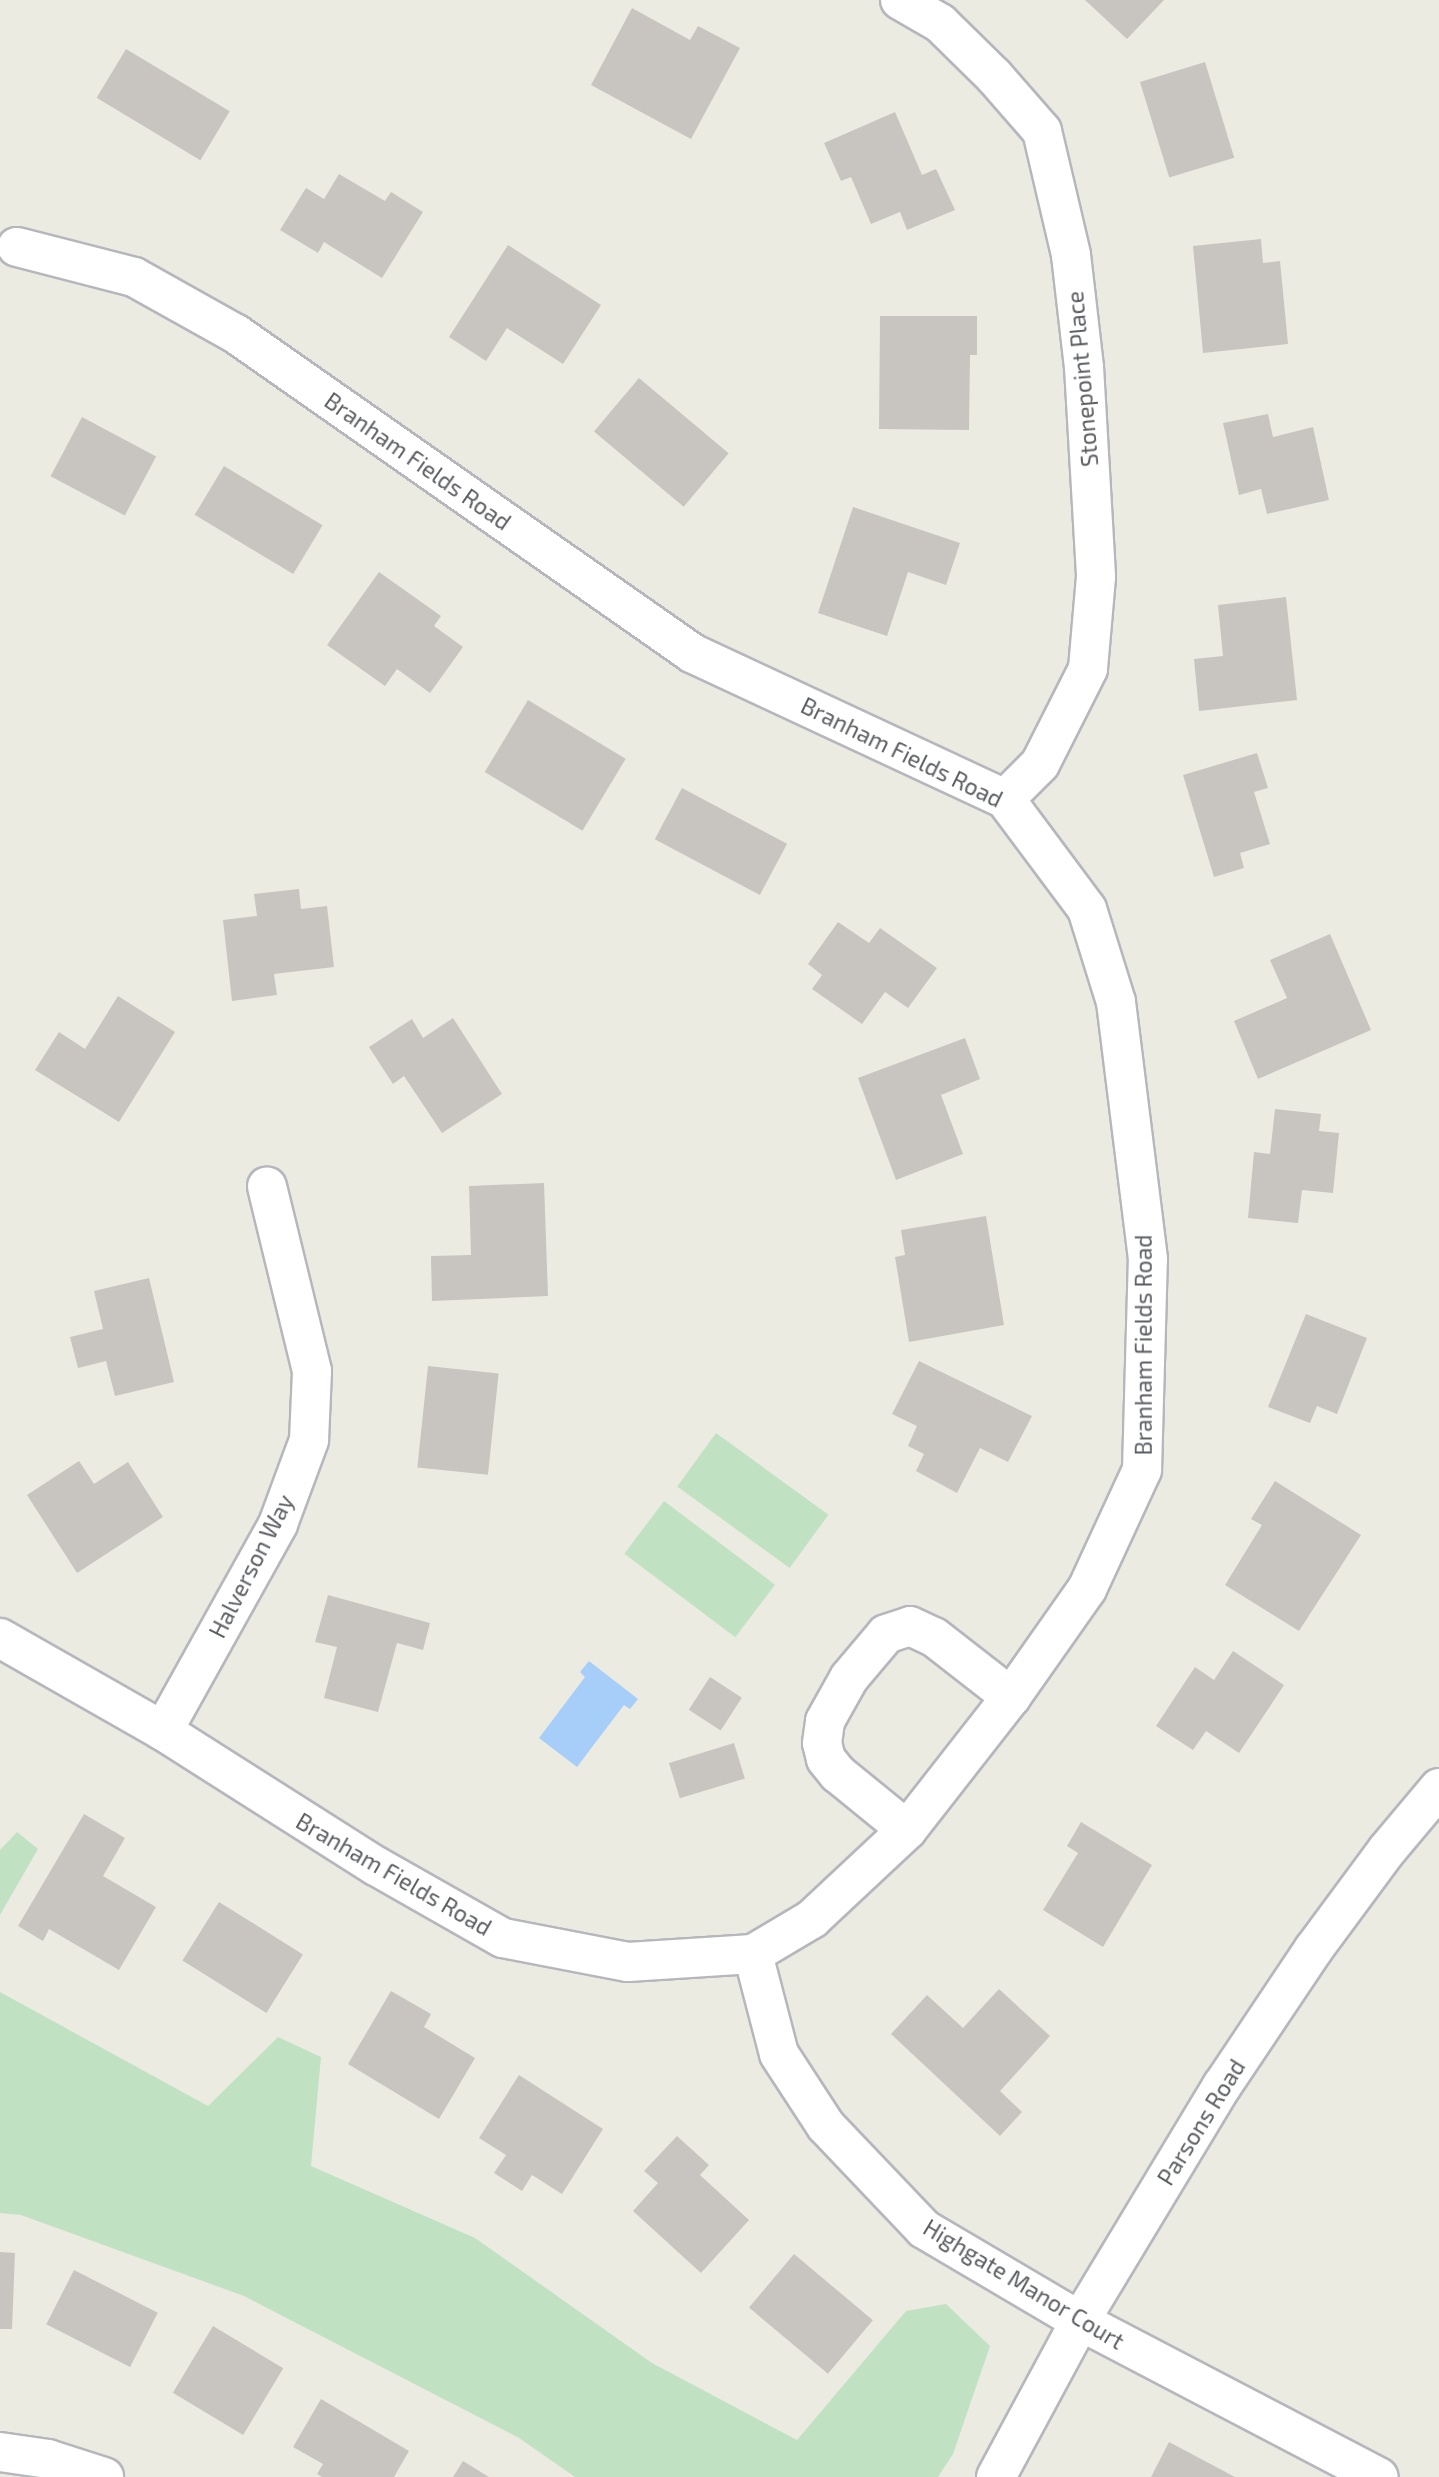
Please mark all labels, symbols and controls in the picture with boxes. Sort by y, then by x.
street label: Stonepoint Place [1061,290,1103,468]
street label: Branham Fields Road [320,386,516,536]
street label: Branham Fields Road [797,691,1007,813]
street label: Branham Fields Road [1129,1235,1157,1455]
street label: Halverson Way [203,1490,299,1642]
street label: Branham Fields Road [291,1807,497,1941]
street label: Parsons Road [1151,2054,1251,2190]
street label: Highgate Manor Court [918,2213,1130,2355]

